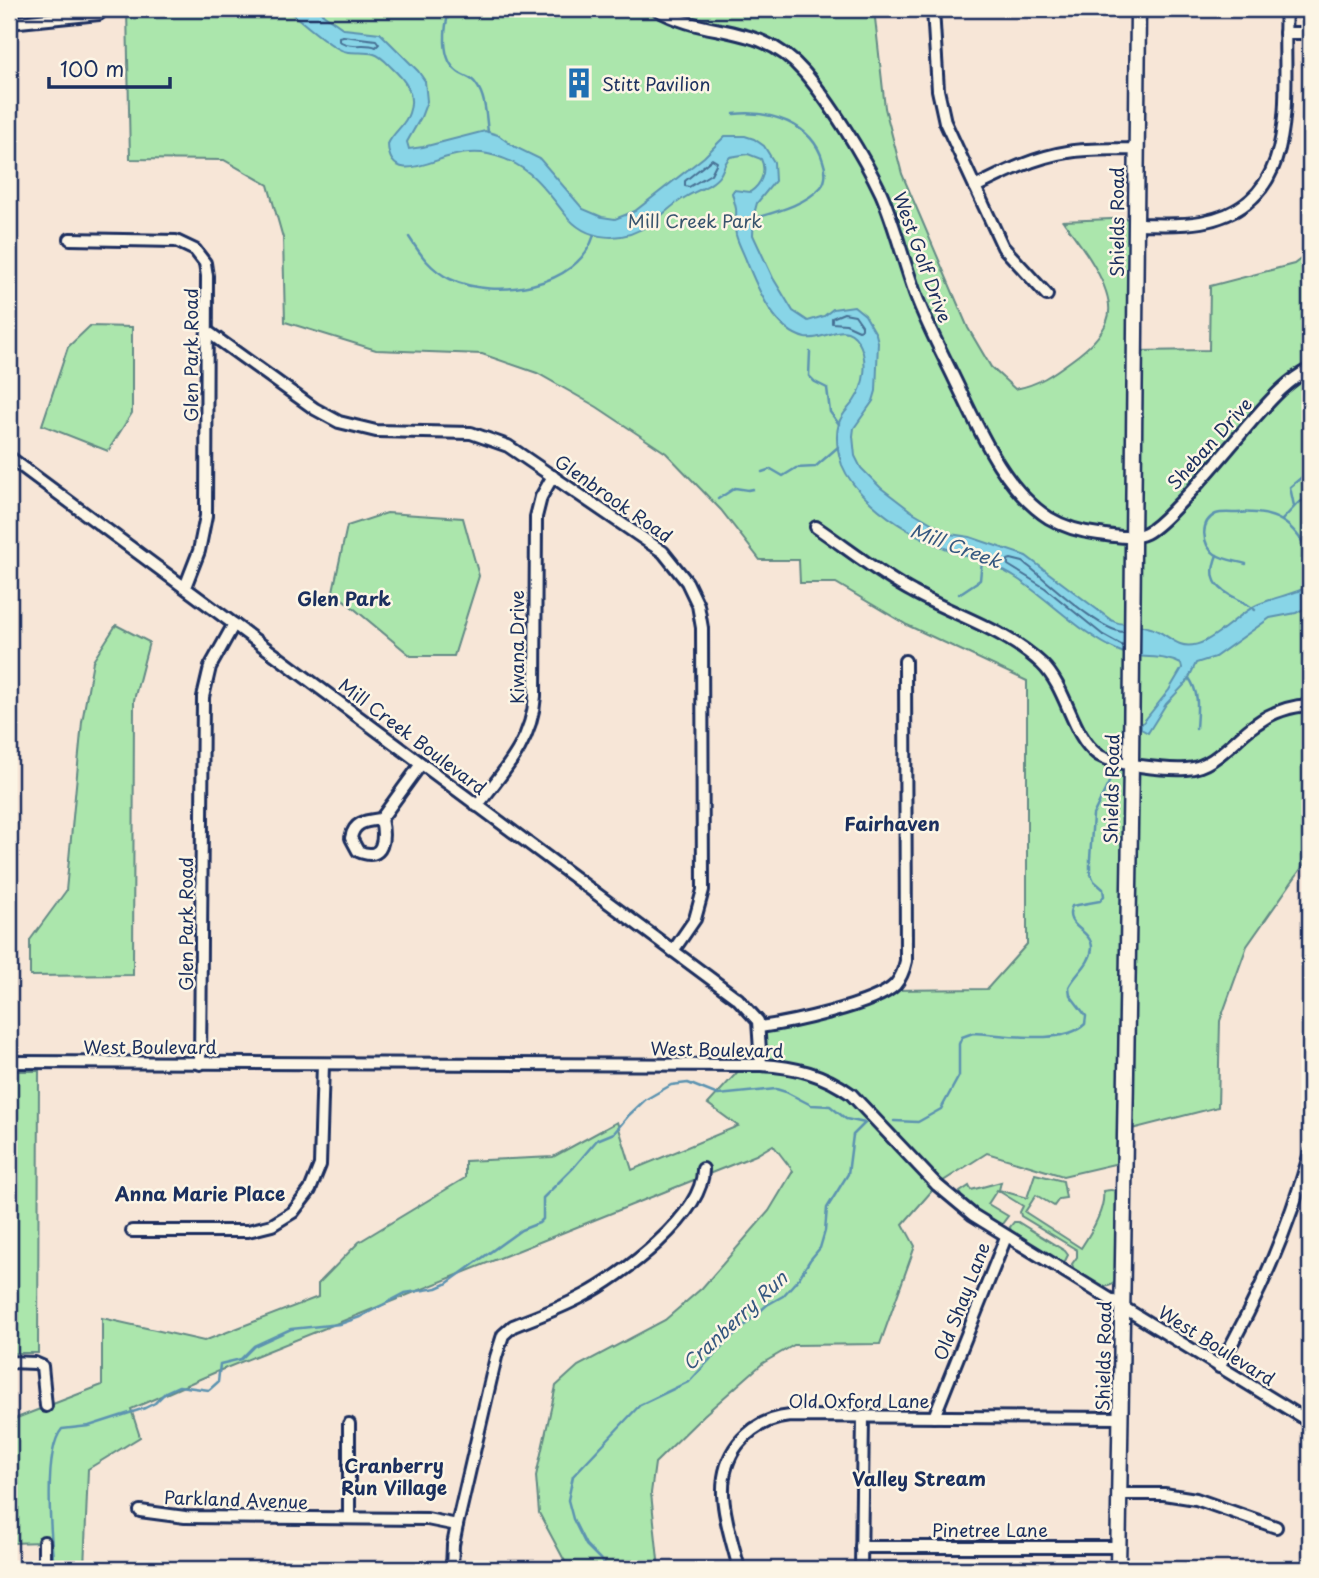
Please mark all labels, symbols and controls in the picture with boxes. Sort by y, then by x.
scale bar [49,46,170,90]
text: 100 m [60,52,124,84]
building icon: Stitt Pavilion [562,66,596,100]
place label: Stitt Pavilion [602,70,710,97]
street label: Shields Road [1103,167,1130,277]
street label: West Golf Drive [887,188,959,326]
park label: Mill Creek Park [628,207,762,234]
street label: Glen Park Road [177,288,204,422]
street label: Sheban Drive [1160,391,1258,495]
street label: Glenbrook Road [550,447,678,549]
water label: Mill Creek [907,516,1007,575]
district label: Glen Park [297,584,391,612]
street label: Kiwana Drive [503,590,530,704]
street label: Mill Creek Boulevard [333,671,493,801]
street label: Shields Road [1097,734,1125,844]
district label: Fairhaven [844,809,940,837]
street label: Glen Park Road [172,857,199,991]
street label: West Boulevard [83,1033,217,1060]
street label: West Boulevard [650,1034,784,1064]
district label: Anna Marie Place [114,1179,285,1207]
street label: Old Shay Lane [926,1238,996,1364]
water label: Cranberry Run [675,1263,794,1376]
street label: West Boulevard [1153,1298,1281,1392]
street label: Shields Road [1089,1301,1117,1411]
street label: Old Oxford Lane [788,1387,930,1414]
district label: Cranberry Run Village [341,1451,447,1501]
district label: Valley Stream [852,1464,986,1492]
street label: Parkland Avenue [163,1483,309,1515]
street label: Pinetree Lane [932,1516,1048,1543]

